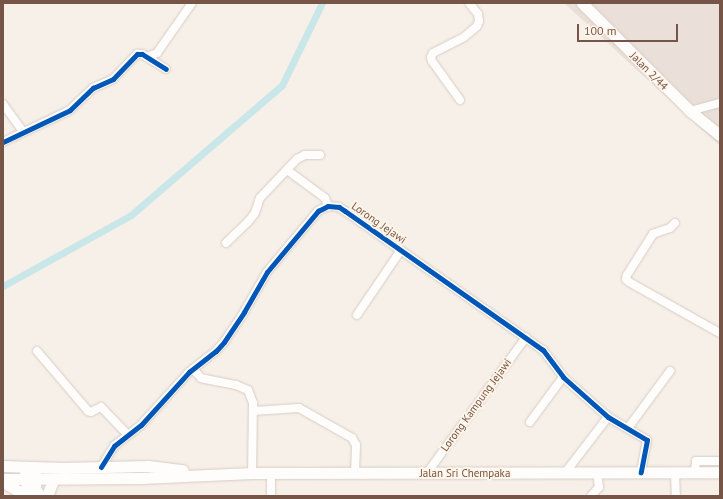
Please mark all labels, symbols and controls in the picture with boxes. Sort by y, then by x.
scale bar [579,16,680,42]
text: 100 m [584,23,617,38]
street label: Jalan 2/44 [627,49,671,93]
street label: Lorong Jejawi [349,199,409,247]
street label: Lorong Kampung Jejawi [438,356,514,454]
street label: Jalan Sri Chempaka [420,466,510,480]

